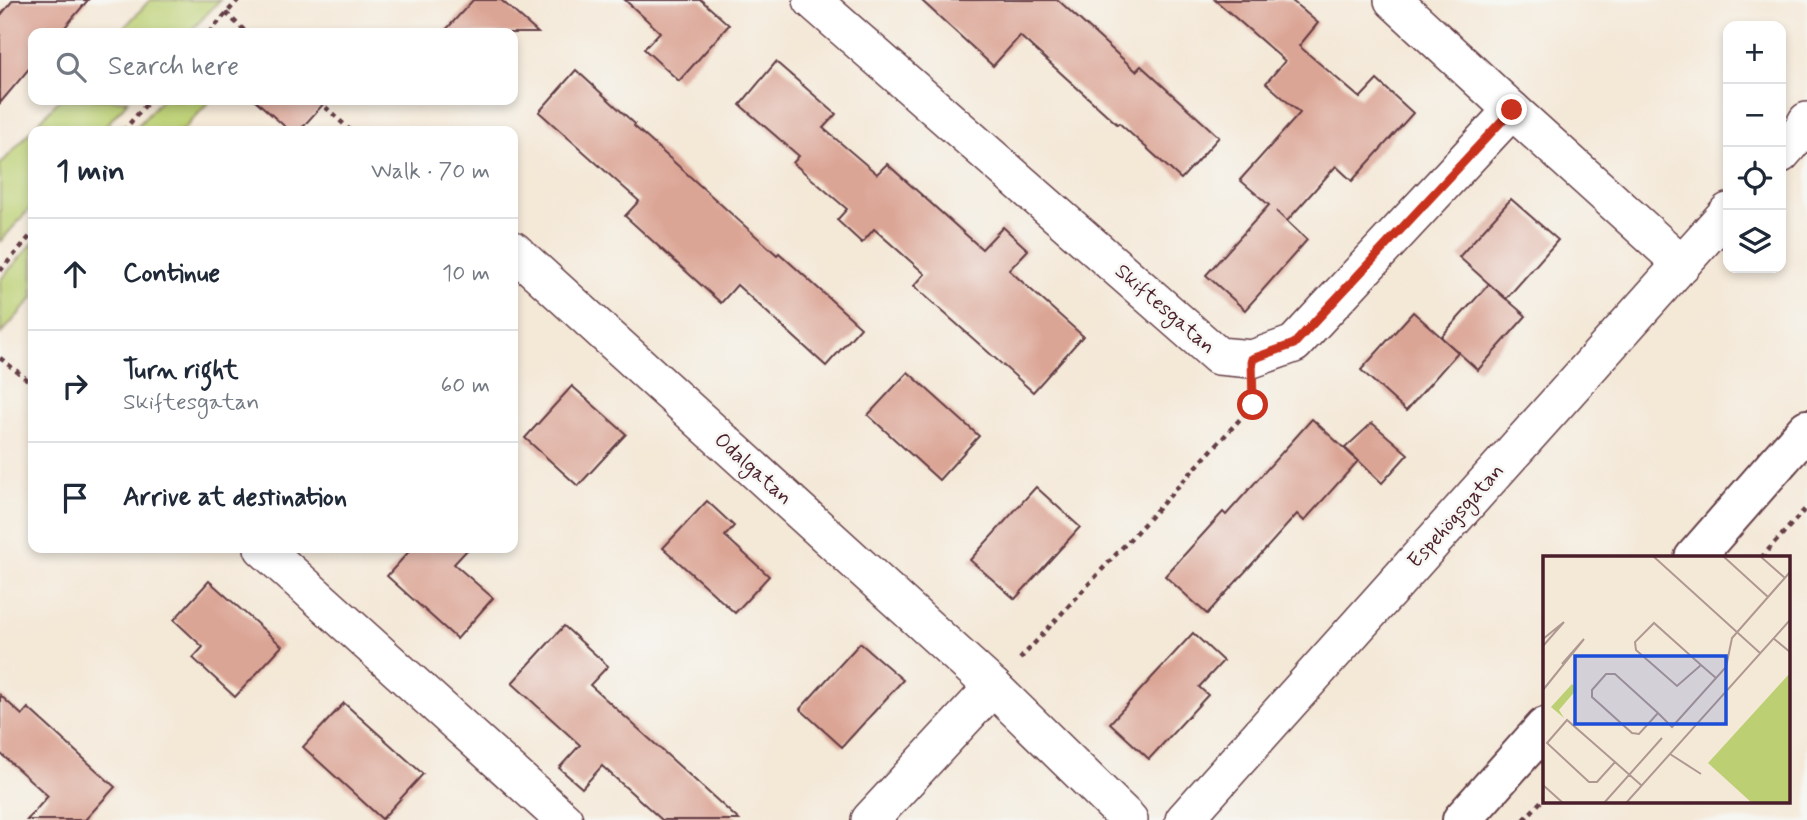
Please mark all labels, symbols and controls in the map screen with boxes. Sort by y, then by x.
map controls [1723,21,1786,273]
button: + [1723,21,1786,84]
search box [28,28,518,105]
icon: search [52,48,90,86]
text: Search here [108,50,239,84]
button: − [1723,84,1786,147]
route end [1496,94,1527,125]
button: locate [1723,147,1786,210]
text: 1 min [56,152,125,191]
text: Walk · 70 m [371,157,490,187]
button: layers [1723,210,1786,273]
icon: ahead [56,255,94,293]
text: Continue [123,257,220,291]
street label: Skiftesgatan [1108,258,1221,361]
text: 10 m [442,259,490,289]
text: Turn right [123,354,239,388]
icon: right [56,367,94,405]
text: 60 m [441,371,490,401]
text: Skiftesgatan [123,388,260,418]
route start [1237,389,1268,420]
street label: Odalgatan [707,426,798,512]
street label: Espehögsgatan [1401,458,1511,575]
icon: arrive [56,479,94,517]
text: Arrive at destination [123,481,347,515]
inset map [1543,556,1790,802]

